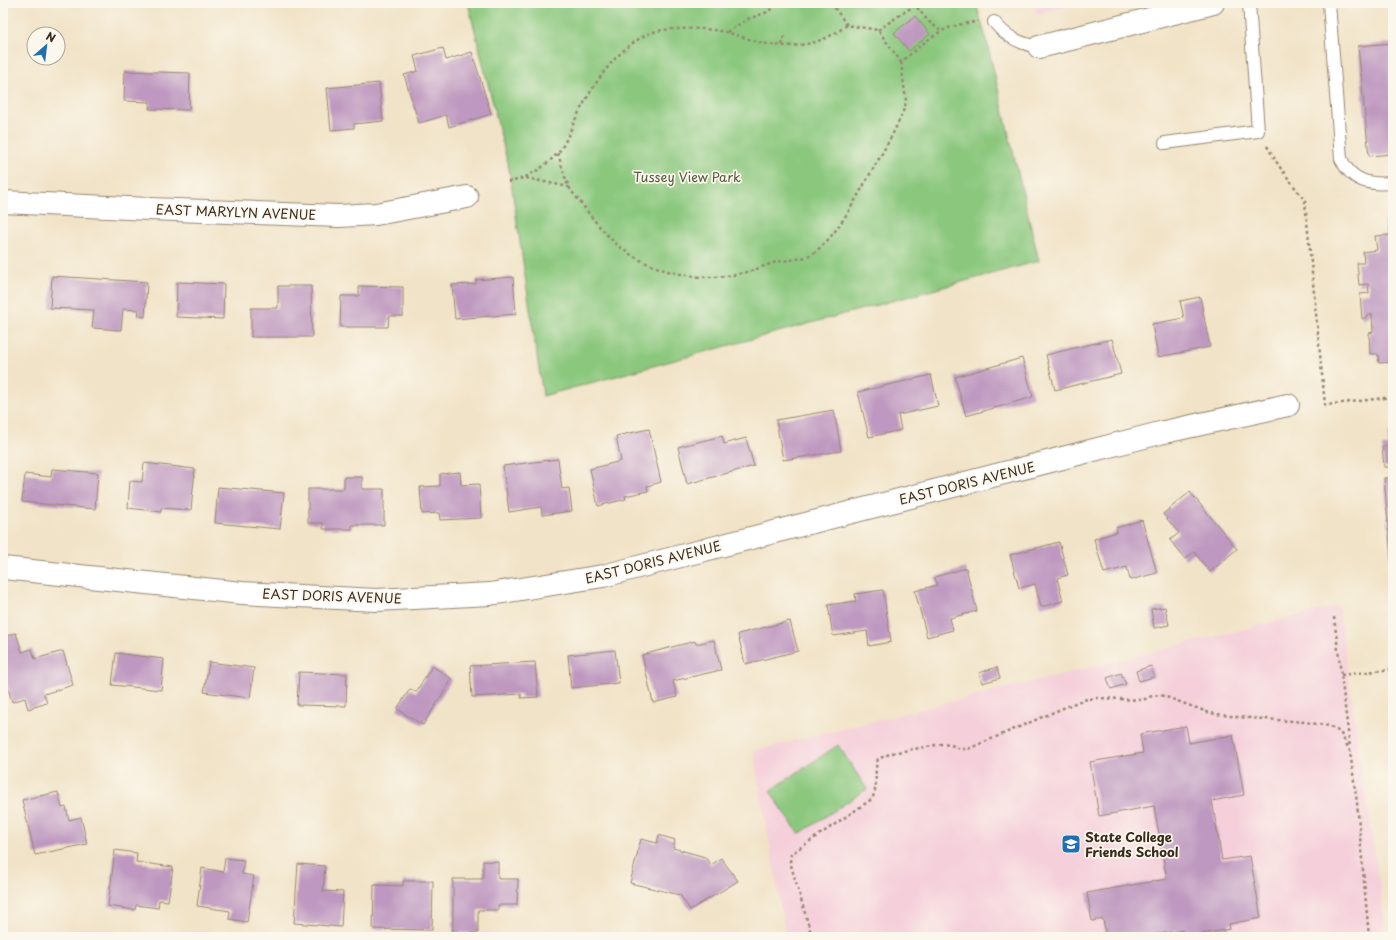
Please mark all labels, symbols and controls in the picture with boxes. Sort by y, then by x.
north arrow [26,26,66,66]
text: N [43,27,59,46]
park label: Tussey View Park [633,167,741,186]
street label: EAST MARYLYN AVENUE [155,199,317,224]
street label: EAST DORIS AVENUE [897,456,1037,509]
street label: EAST DORIS AVENUE [583,535,723,588]
street label: EAST DORIS AVENUE [262,584,402,607]
place label: State College Friends School [1085,827,1179,861]
school or university icon: State College Friends School [1060,833,1082,855]

